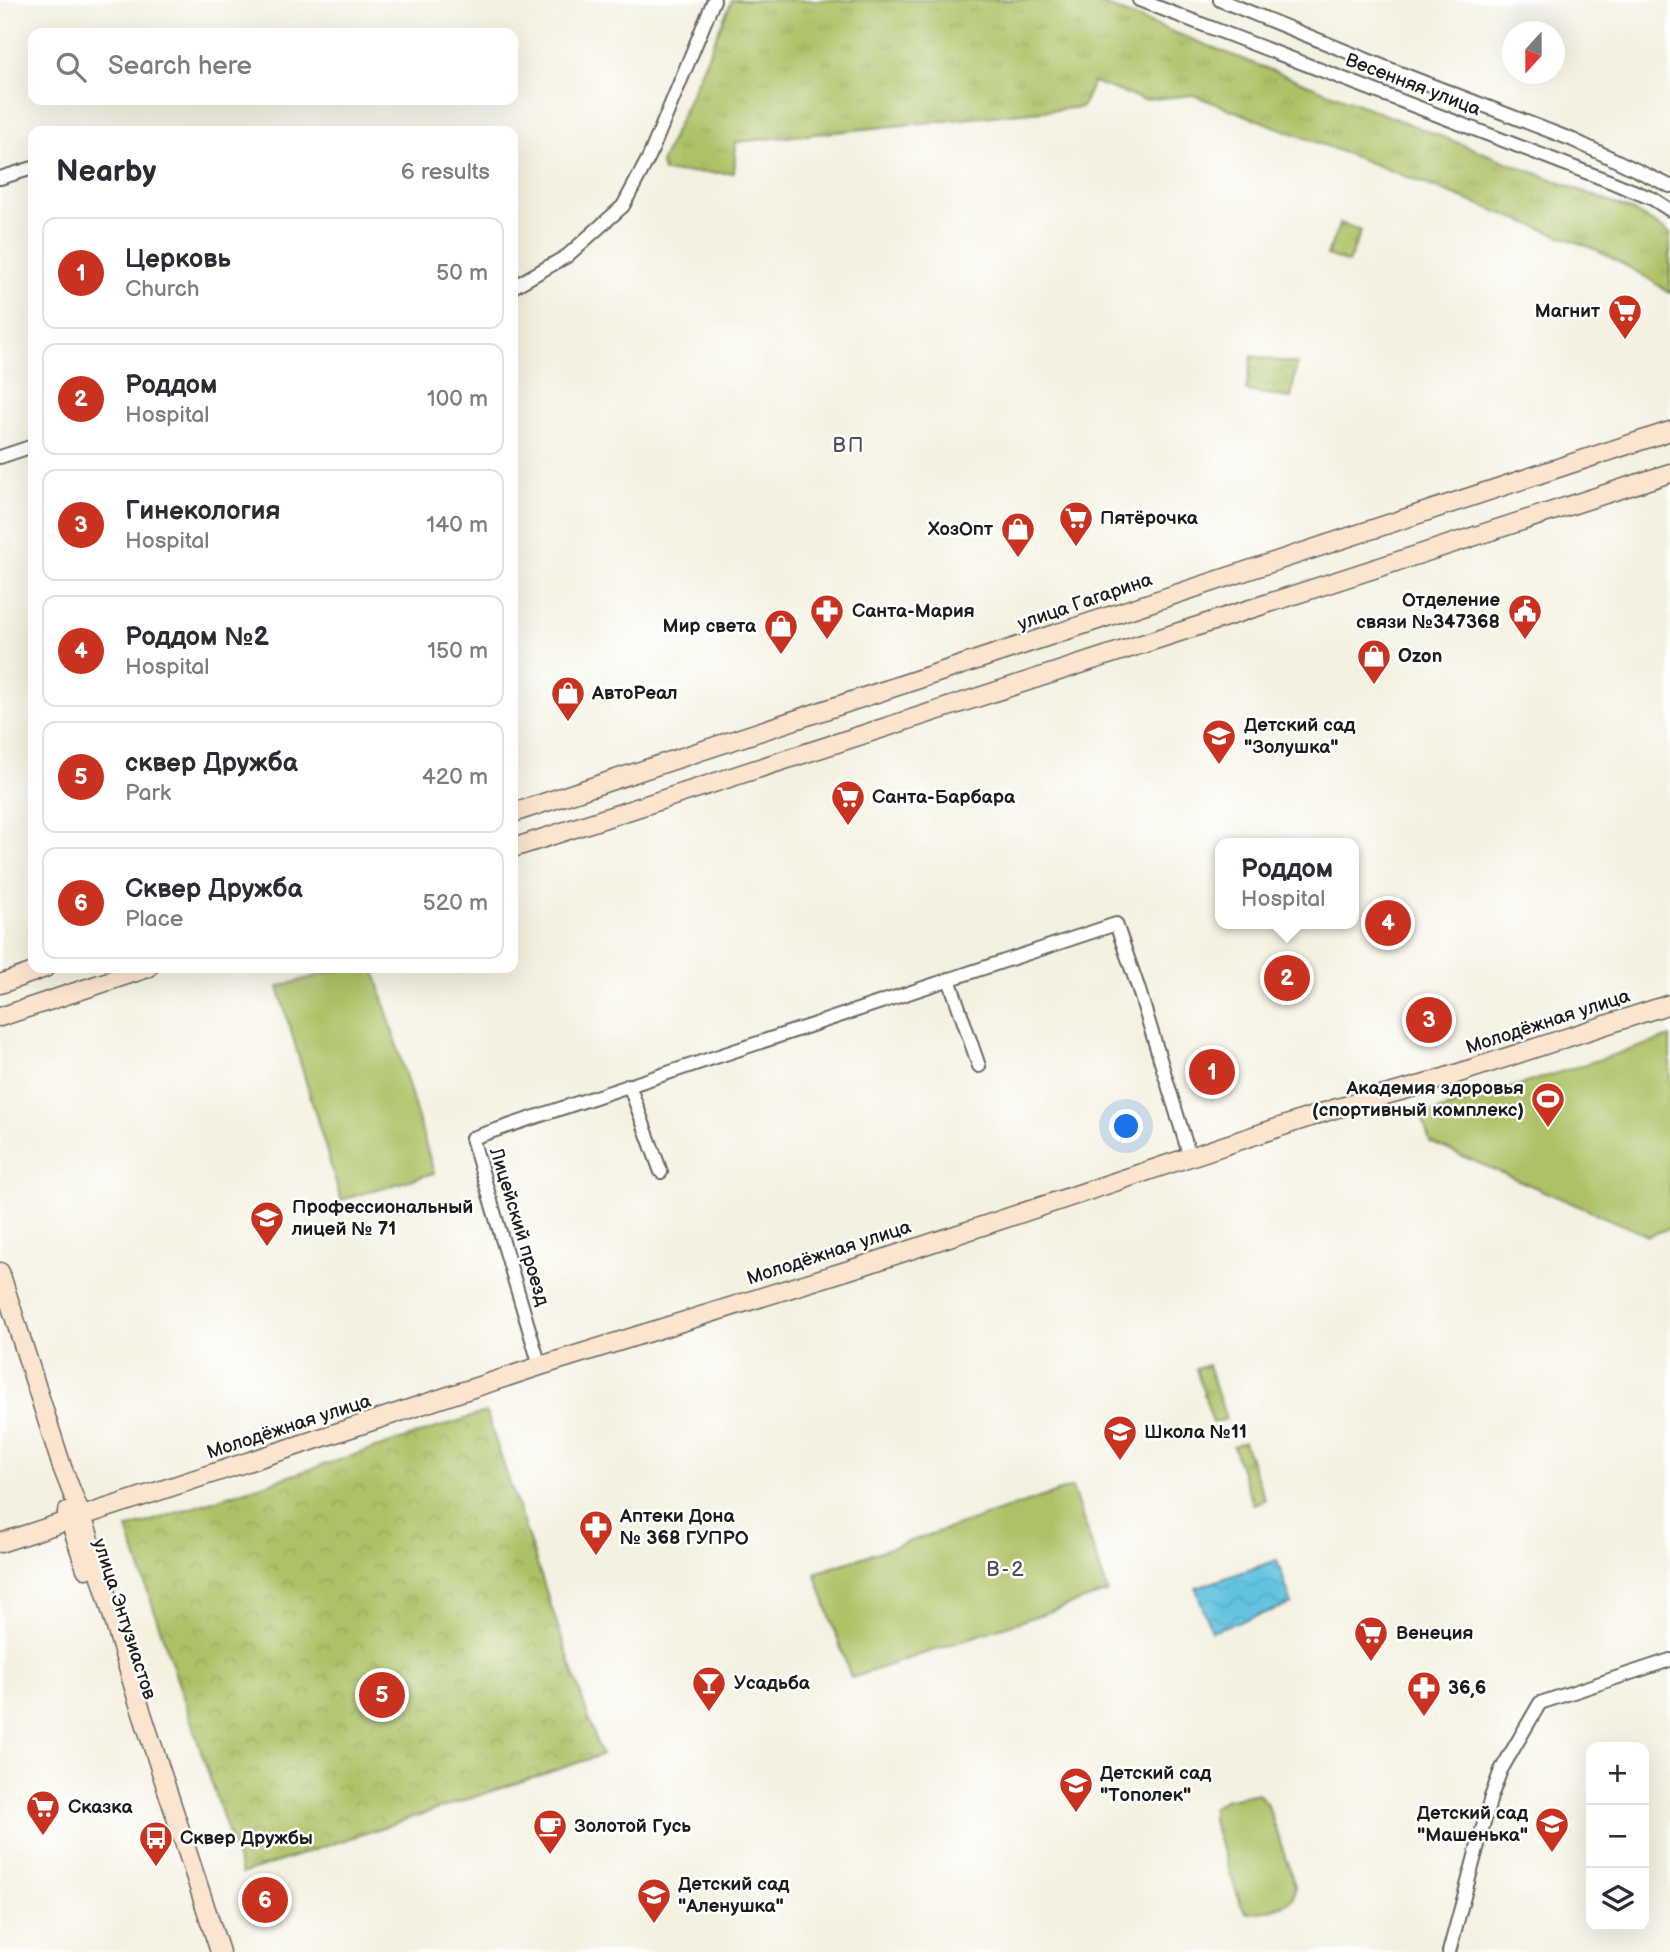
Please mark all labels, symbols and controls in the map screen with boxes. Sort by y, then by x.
north arrow [1502,21,1565,84]
search box [28,28,518,105]
icon: search [52,48,90,86]
street label: Весенняя улица [1342,49,1484,121]
text: Search here [108,51,252,82]
text: Nearby [56,154,156,190]
text: 6 results [401,158,490,186]
text: Церковь [125,244,231,275]
text: 1 [76,259,86,287]
text: 50 m [436,259,488,287]
text: Church [125,275,200,303]
supermarket icon: Магнит [1606,292,1644,341]
place label: Магнит [1535,300,1600,323]
text: Роддом [125,370,217,401]
text: 2 [74,385,88,413]
text: 100 m [427,385,488,413]
text: Hospital [125,401,210,429]
district label: ВП [832,433,866,458]
text: Гинекология [125,496,280,527]
supermarket icon: Пятёрочка [1057,499,1095,548]
place label: Пятёрочка [1100,507,1199,530]
shop icon: ХозОпт [999,510,1037,559]
text: 3 [74,511,88,539]
text: 140 m [426,511,488,539]
place label: ХозОпт [927,518,993,541]
text: Hospital [125,527,210,555]
street label: улица Гагарина [1015,568,1155,636]
place label: Отделение связи №347368 [1356,589,1500,634]
pharmacy icon: Санта-Мария [808,592,846,641]
public building icon: Отделение связи №347368 [1506,592,1544,641]
place label: Санта-Мария [852,600,975,623]
shop icon: Мир света [762,607,800,656]
place label: Мир света [663,615,757,638]
text: Роддом №2 [125,622,269,653]
text: 4 [74,637,88,665]
text: 150 m [427,637,488,665]
shop icon: Ozon [1355,637,1393,686]
place label: Ozon [1398,645,1442,668]
text: Hospital [125,653,210,681]
shop icon: АвтоРеал [549,674,587,723]
place label: АвтоРеал [591,682,678,705]
place label: Детский сад "Золушка" [1244,714,1356,759]
school or university icon: Детский сад "Золушка" [1200,717,1238,766]
text: сквер Дружба [125,748,298,779]
text: 5 [74,763,88,791]
text: 420 m [422,763,488,791]
supermarket icon: Санта-Барбара [829,778,867,827]
text: Park [125,779,171,807]
place label: Санта-Барбара [872,786,1016,809]
popup [1215,838,1359,929]
text: Роддом [1241,854,1333,885]
text: Сквер Дружба [125,874,303,905]
text: Hospital [1241,885,1325,913]
text: 6 [74,889,88,917]
text: 520 m [422,889,488,917]
pin: 4 [1365,897,1411,949]
text: Place [125,905,183,933]
pin: 2 [1264,952,1310,1004]
street label: Молодёжная улица [1463,985,1633,1059]
pin: 3 [1406,994,1452,1046]
pin: 1 [1189,1046,1235,1098]
place label: Академия здоровья (спортивный комплекс) [1312,1077,1524,1122]
sports icon: Академия здоровья (спортивный комплекс) [1529,1080,1567,1129]
your location [1109,1109,1143,1143]
street label: Лицейский проезд [484,1144,554,1309]
place label: Профессиональный лицей № 71 [291,1196,473,1241]
school or university icon: Профессиональный лицей № 71 [248,1199,286,1248]
street label: Молодёжная улица [744,1216,914,1290]
street label: Молодёжная улица [204,1390,374,1464]
school or university icon: Школа №11 [1101,1413,1139,1462]
place label: Школа №11 [1144,1421,1247,1444]
place label: Аптеки Дона № 368 ГУПРО [619,1505,749,1550]
pharmacy icon: Аптеки Дона № 368 ГУПРО [577,1508,615,1557]
street label: улица Энтузиастов [87,1536,161,1702]
district label: В-2 [986,1557,1026,1582]
supermarket icon: Венеция [1352,1614,1390,1663]
place label: Венеция [1396,1622,1473,1645]
bar icon: Усадьба [690,1664,728,1713]
pin: 5 [359,1669,405,1721]
pharmacy icon: 36,6 [1405,1669,1443,1718]
place label: Усадьба [734,1672,811,1695]
place label: 36,6 [1448,1677,1486,1700]
map controls [1586,1742,1649,1931]
button: + [1586,1742,1649,1805]
place label: Детский сад "Тополек" [1100,1762,1212,1807]
school or university icon: Детский сад "Тополек" [1057,1765,1095,1814]
supermarket icon: Сказка [24,1788,62,1837]
place label: Сказка [68,1796,133,1819]
place label: Детский сад "Машенька" [1417,1802,1529,1847]
school or university icon: Детский сад "Машенька" [1533,1805,1571,1854]
button: − [1586,1805,1649,1868]
cafe icon: Золотой Гусь [531,1807,569,1856]
place label: Золотой Гусь [574,1815,691,1838]
bus stop icon: Сквер Дружбы [137,1819,175,1868]
place label: Сквер Дружбы [180,1827,313,1850]
button: layers [1586,1868,1649,1931]
place label: Детский сад "Аленушка" [678,1873,790,1918]
pin: 6 [242,1874,288,1926]
school or university icon: Детский сад "Аленушка" [635,1876,673,1925]

